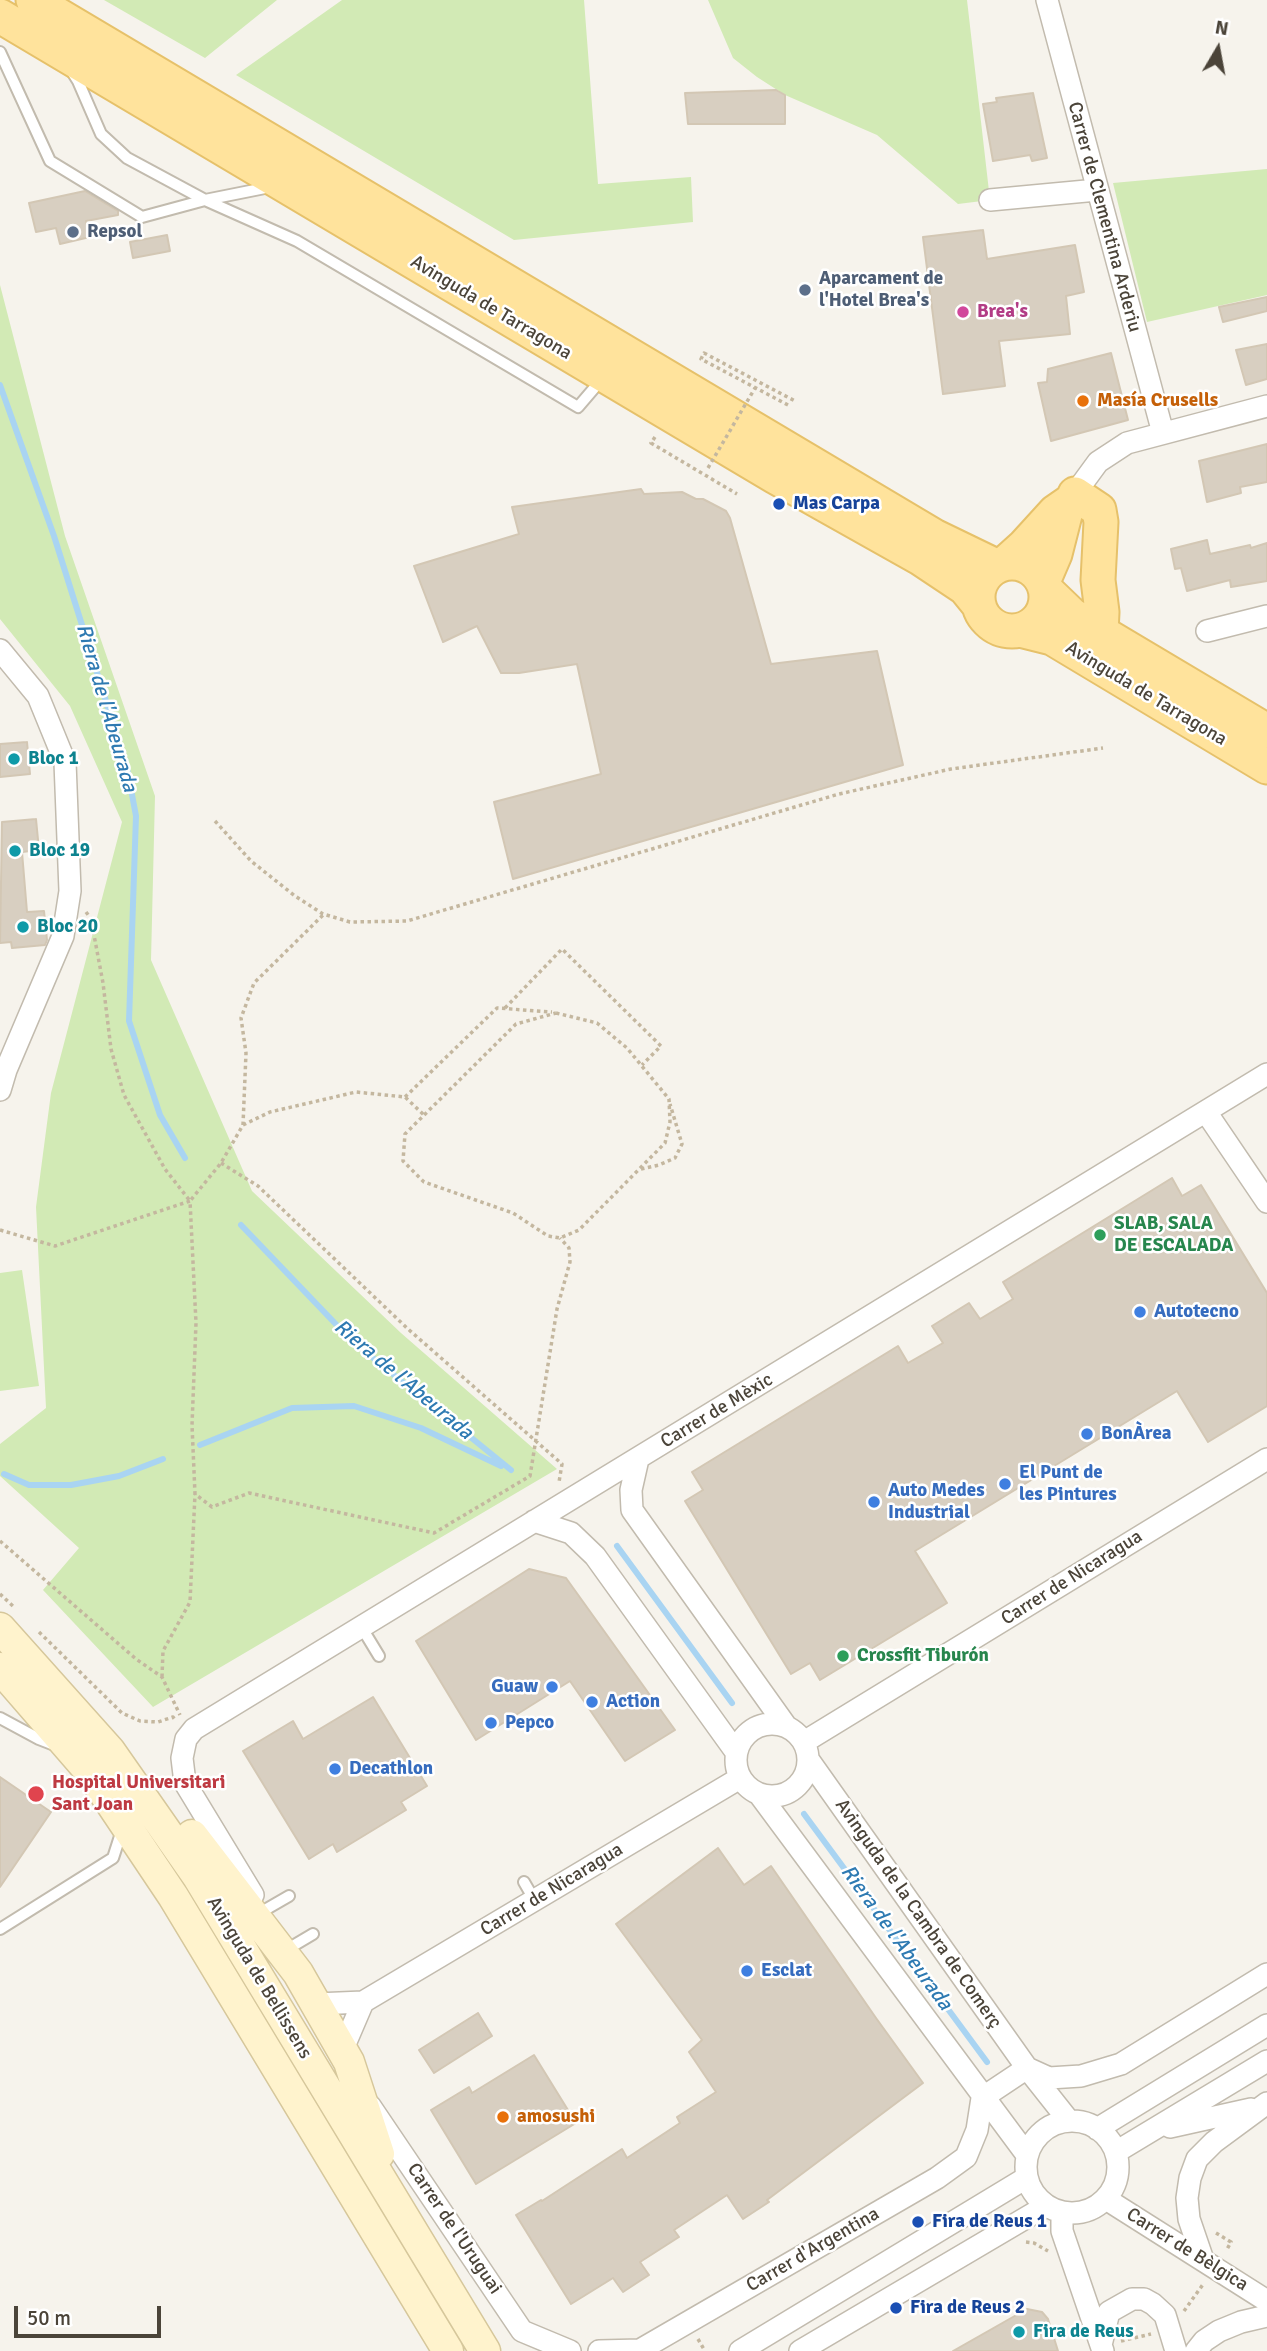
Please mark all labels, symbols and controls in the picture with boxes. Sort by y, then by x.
north arrow [1183,14,1253,84]
text: N [1213,15,1230,41]
street label: Carrer de Clementina Arderiu [1062,99,1146,335]
place label: Repsol [87,221,142,243]
marker: Repsol [65,224,81,240]
street label: Avinguda de Tarragona [406,251,576,365]
place label: Aparcament de l'Hotel Brea's [819,268,943,312]
marker: Aparcament de l'Hotel Brea's [797,282,813,298]
place label: Brea's [977,301,1028,323]
marker: Brea's [955,304,971,320]
place label: Masía Crusells [1097,390,1218,412]
marker: Masía Crusells [1075,393,1091,409]
place label: Mas Carpa [793,493,880,515]
marker: Mas Carpa [771,496,787,512]
water label: Riera de l'Abeurada [70,621,142,795]
street label: Avinguda de Tarragona [1061,637,1231,751]
place label: Bloc 1 [28,748,79,770]
marker: Bloc 1 [6,751,22,767]
place label: Bloc 19 [29,840,90,862]
marker: Bloc 19 [7,843,23,859]
place label: Bloc 20 [37,916,98,938]
marker: Bloc 20 [15,919,31,935]
place label: SLAB, SALA DE ESCALADA [1114,1213,1233,1257]
marker: SLAB, SALA DE ESCALADA [1092,1227,1108,1243]
place label: Autotecno [1154,1301,1239,1323]
marker: Autotecno [1132,1304,1148,1320]
water label: Riera de l'Abeurada [328,1315,478,1445]
street label: Carrer de Mèxic [657,1369,777,1453]
place label: BonÀrea [1101,1423,1172,1445]
marker: BonÀrea [1079,1426,1095,1442]
place label: El Punt de les Pintures [1019,1462,1117,1506]
marker: El Punt de les Pintures [997,1476,1013,1492]
place label: Auto Medes Industrial [888,1480,985,1524]
marker: Auto Medes Industrial [866,1494,882,1510]
street label: Carrer de Nicaragua [997,1525,1147,1631]
place label: Crossfit Tiburón [857,1645,989,1667]
marker: Crossfit Tiburón [835,1648,851,1664]
place label: Guaw [491,1676,538,1698]
marker: Guaw [544,1679,560,1695]
place label: Action [606,1691,660,1713]
marker: Action [584,1694,600,1710]
place label: Pepco [505,1712,554,1734]
marker: Pepco [483,1715,499,1731]
place label: Decathlon [349,1758,433,1780]
marker: Decathlon [327,1761,343,1777]
place label: Hospital Universitari Sant Joan [52,1772,225,1816]
marker: Hospital Universitari Sant Joan [26,1784,46,1804]
street label: Avinguda de la Cambra de Comerç [830,1795,1006,2033]
street label: Carrer de Nicaragua [477,1838,627,1942]
water label: Riera de l'Abeurada [835,1860,957,2016]
street label: Avinguda de Bellissens [202,1893,316,2063]
place label: Esclat [761,1960,812,1982]
marker: Esclat [739,1963,755,1979]
place label: amosushi [517,2106,595,2128]
marker: amosushi [495,2109,511,2125]
street label: Carrer de l'Uruguai [402,2159,506,2299]
street label: Carrer d'Argentina [743,2203,883,2297]
street label: Carrer de Bèlgica [1122,2203,1252,2297]
place label: Fira de Reus 1 [932,2211,1047,2233]
marker: Fira de Reus 1 [910,2214,926,2230]
scale bar [18,2292,164,2336]
place label: Fira de Reus 2 [910,2297,1025,2319]
marker: Fira de Reus 2 [888,2300,904,2316]
text: 50 m [27,2305,71,2331]
place label: Fira de Reus [1033,2321,1134,2343]
marker: Fira de Reus [1011,2324,1027,2340]

